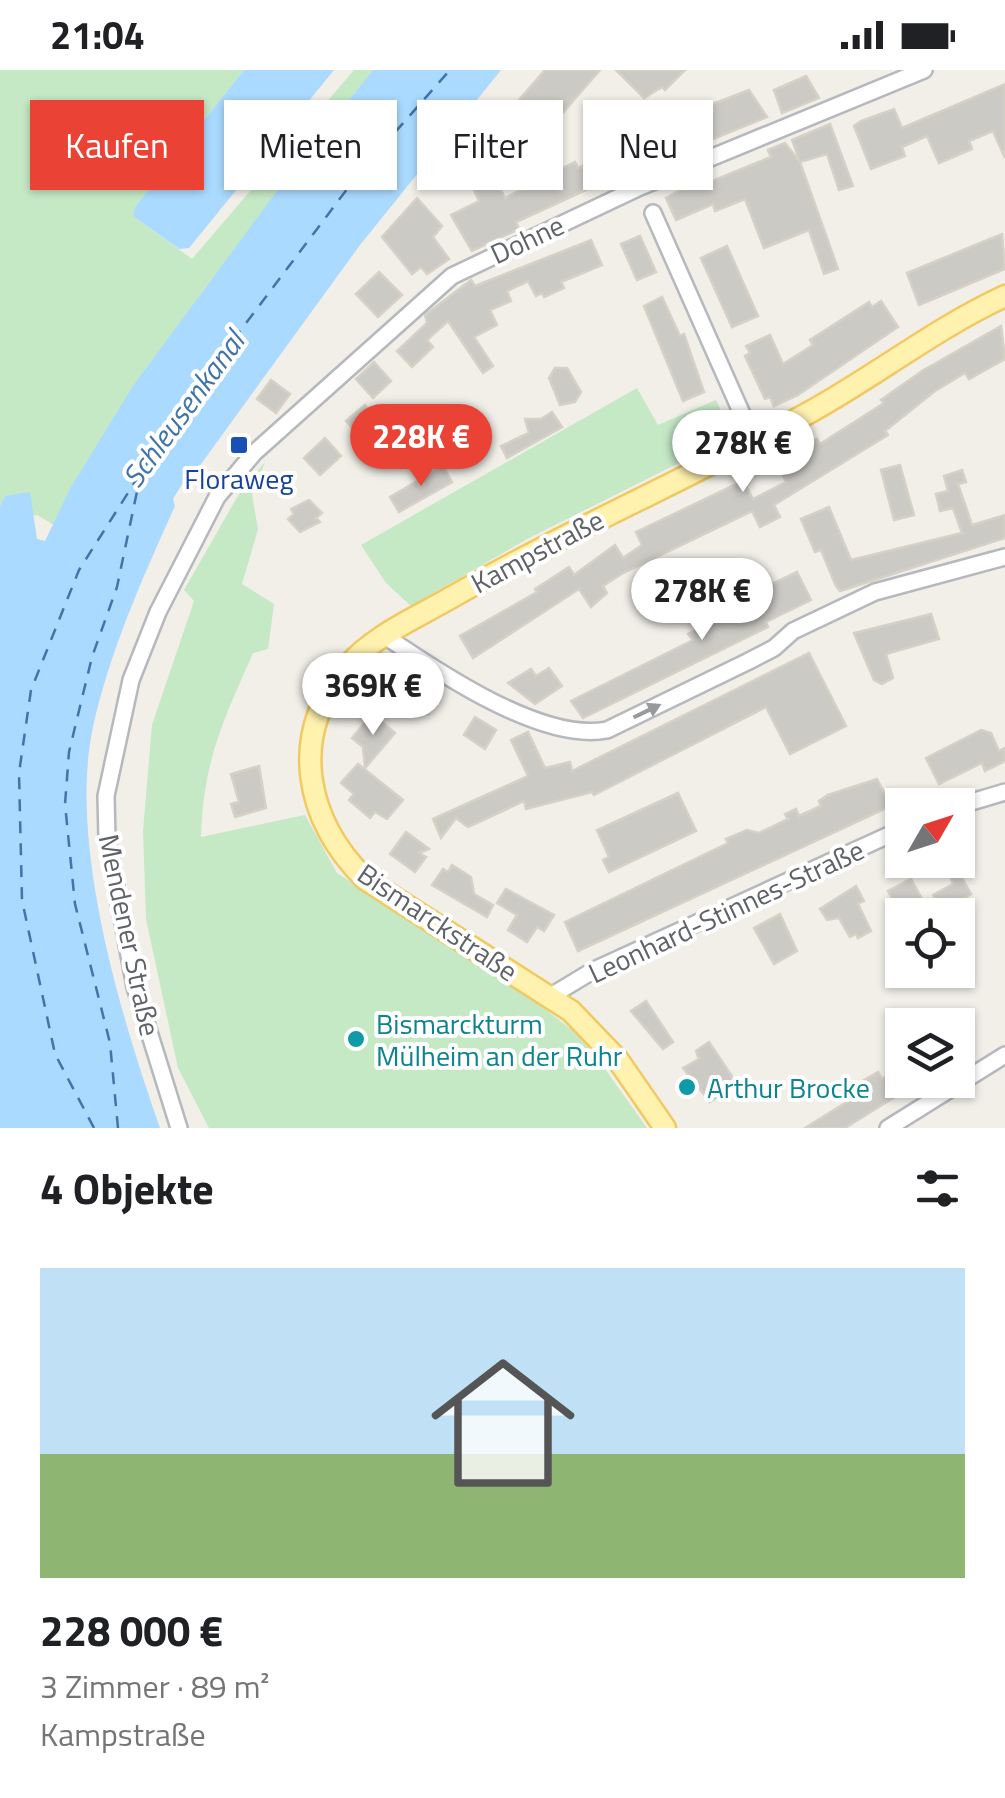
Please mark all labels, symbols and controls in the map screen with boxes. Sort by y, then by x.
text: 21:04 [50,6,145,64]
chip: Kaufen [30,100,204,190]
chip: Mieten [224,100,397,190]
chip: Filter [417,100,563,190]
chip: Neu [583,100,713,190]
street label: Dohne [483,203,571,275]
water label: Schleusenkanal [111,318,258,497]
pin: 228K € [340,404,502,489]
pin: 278K € [662,410,824,495]
text: 228K € [372,412,470,460]
text: 278K € [694,418,792,466]
marker: Floraweg [228,434,250,456]
place label: Floraweg [184,457,294,500]
street label: Kampstraße [463,498,611,604]
pin: 278K € [621,558,783,643]
text: 278K € [653,566,751,614]
pin: 369K € [292,653,454,738]
text: 369K € [324,661,422,709]
one-way arrow [632,703,661,720]
north arrow [885,788,975,878]
map controls [885,788,975,1098]
street label: Leonhard-Stinnes-Straße [581,828,871,994]
street label: Mendener Straße [88,830,172,1040]
street label: Bismarckstraße [349,852,527,992]
button: locate [885,898,975,988]
place label: Bismarckturm Mülheim an der Ruhr [376,1002,623,1077]
button: layers [885,1008,975,1098]
marker: Bismarckturm Mülheim an der Ruhr [345,1028,367,1050]
place label: Arthur Brocke [707,1066,870,1109]
marker: Arthur Brocke [676,1076,698,1098]
text: 4 Objekte [40,1156,214,1220]
icon: filters [910,1161,965,1216]
icon: home [413,1333,593,1513]
text: 228 000 € [40,1598,223,1662]
text: 3 Zimmer · 89 m² [40,1662,269,1710]
text: Kampstraße [40,1710,206,1758]

